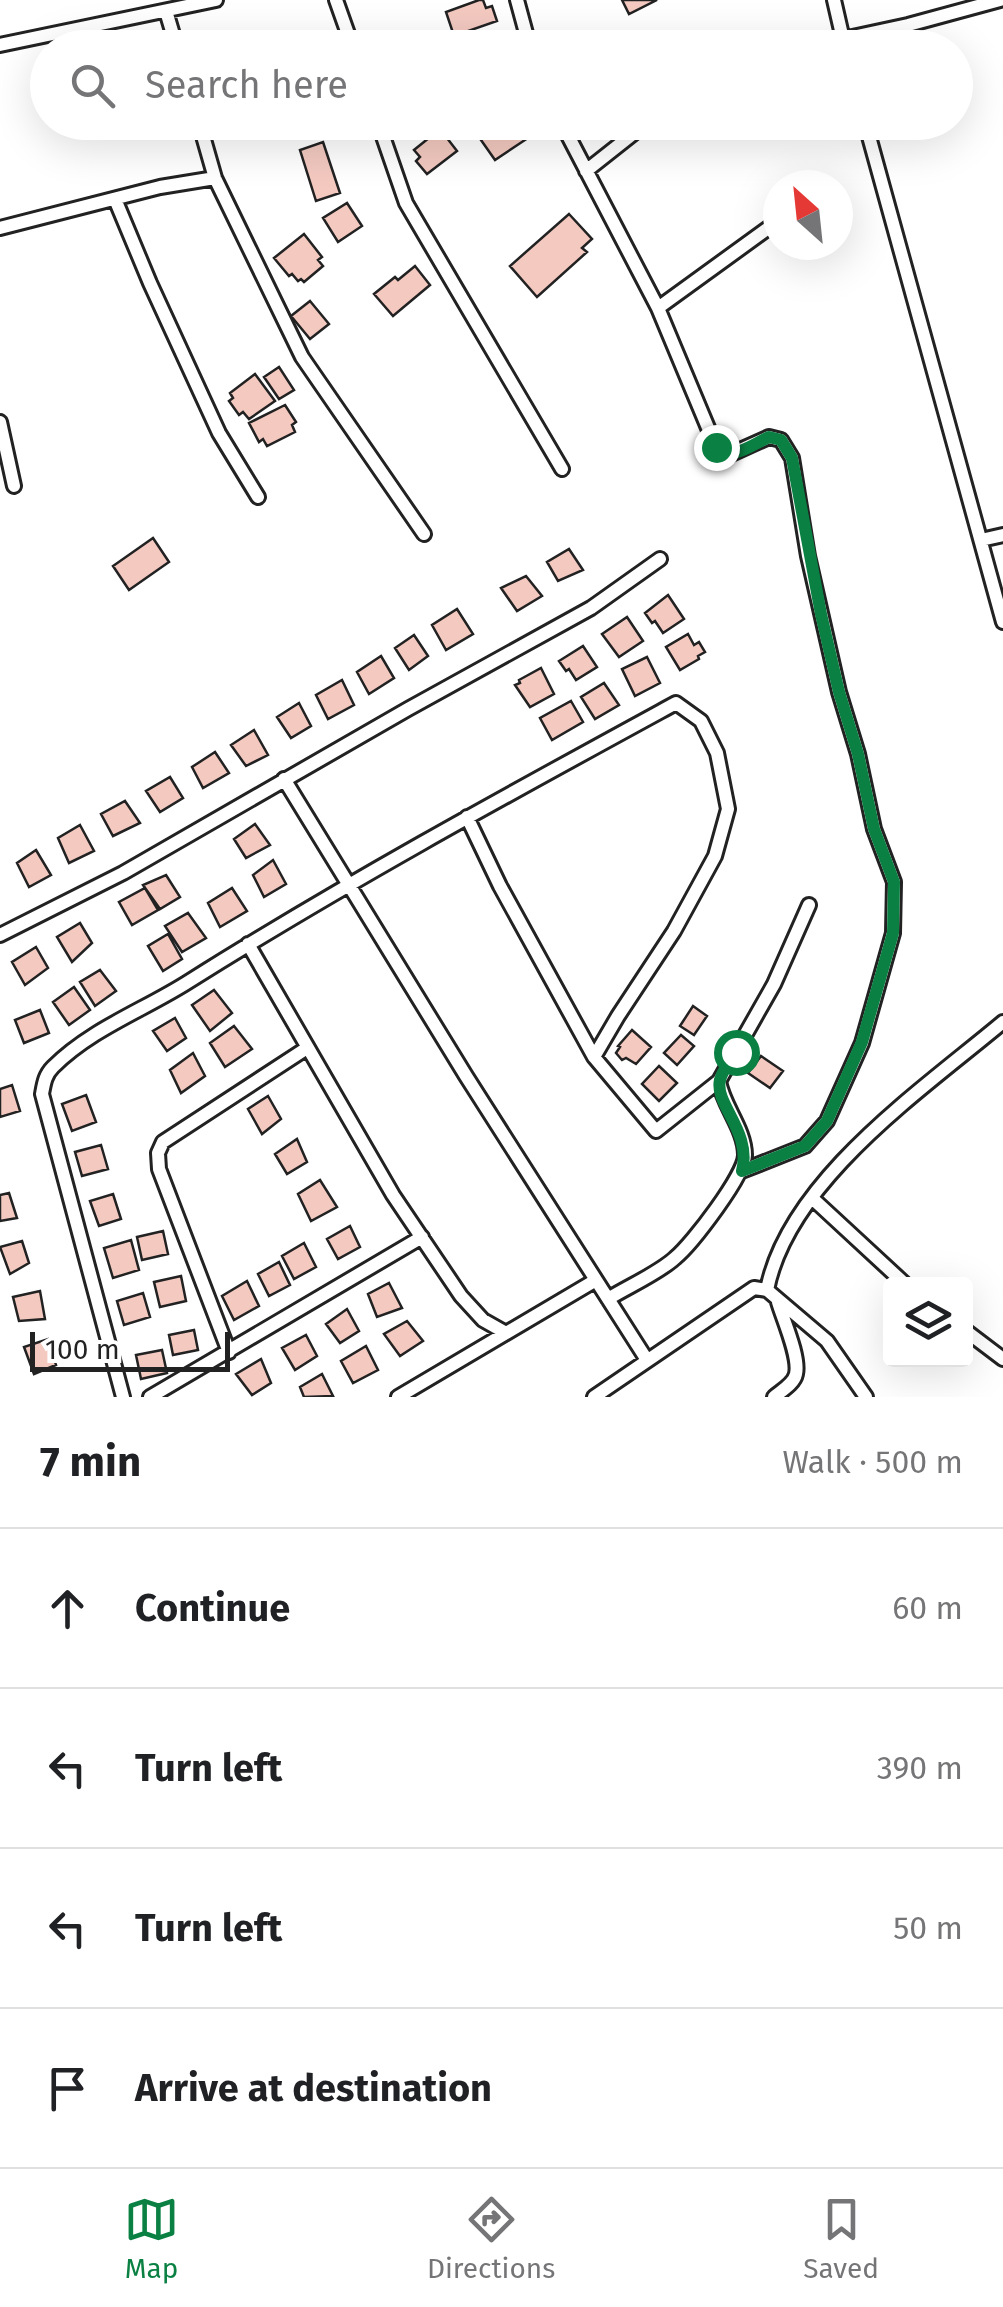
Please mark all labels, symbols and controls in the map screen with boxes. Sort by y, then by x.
search box [30,30,973,140]
icon: search [65,58,120,113]
text: Search here [145,62,348,108]
north arrow [763,170,853,260]
route end [694,425,740,471]
route start [714,1030,760,1076]
map controls [883,1277,973,1367]
button: layers [883,1277,973,1367]
scale bar [30,1327,230,1372]
text: 100 m [45,1333,120,1366]
text: 7 min [40,1437,141,1487]
text: Walk · 500 m [782,1443,963,1481]
icon: ahead [40,1581,95,1636]
text: Continue [135,1585,290,1631]
text: 60 m [892,1589,963,1627]
icon: left [40,1741,95,1796]
text: Turn left [135,1745,282,1791]
text: 390 m [877,1749,963,1787]
icon: left [40,1901,95,1956]
text: Turn left [135,1905,282,1951]
text: 50 m [893,1909,963,1947]
icon: arrive [40,2061,95,2116]
text: Arrive at destination [135,2065,492,2111]
tab: Map [124,2192,179,2285]
tab: Directions [427,2192,555,2285]
tab: Saved [803,2192,879,2285]

